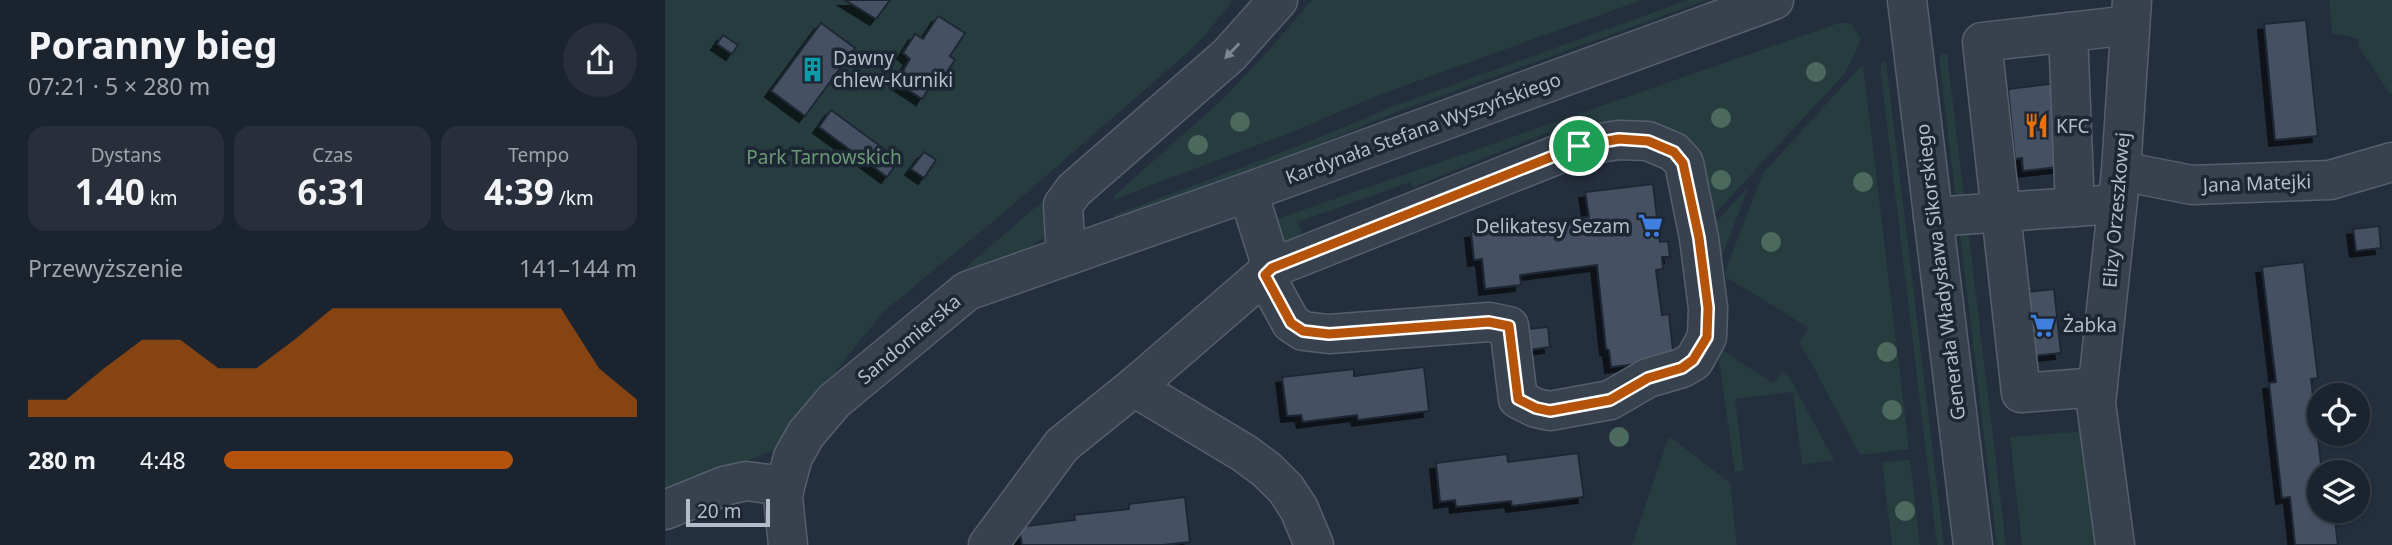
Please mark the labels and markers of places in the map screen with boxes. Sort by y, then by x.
place label: Dawny chlew-Kurniki [833,45,953,93]
building icon: Dawny chlew-Kurniki [799,55,827,83]
restaurant icon: KFC [2022,112,2050,140]
place label: KFC [2056,113,2090,139]
pin [1549,116,1609,176]
supermarket icon: Delikatesy Sezam [1636,212,1664,240]
place label: Delikatesy Sezam [1475,213,1630,239]
supermarket icon: Żabka [2029,311,2057,339]
place label: Żabka [2063,312,2117,338]

